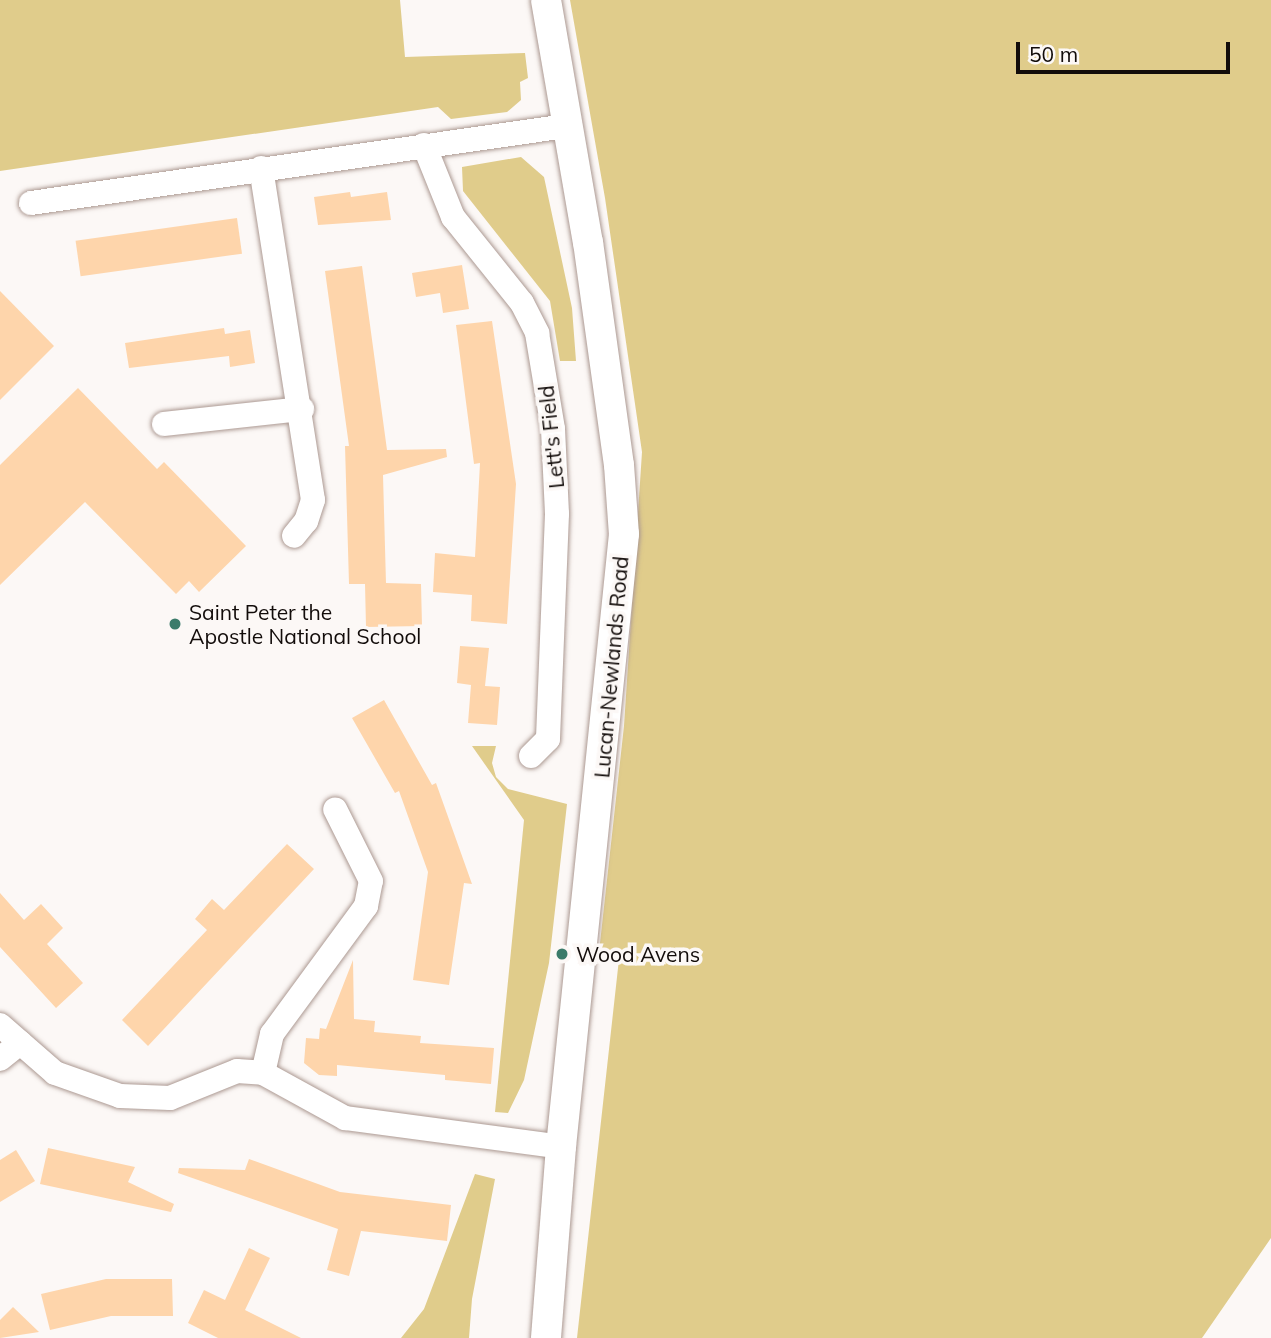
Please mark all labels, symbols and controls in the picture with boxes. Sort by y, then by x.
scale bar [1019,28,1232,72]
text: 50 m [1029,41,1078,67]
street label: Lett's Field [533,384,569,490]
street label: Lucan-Newlands Road [589,555,633,779]
place label: Saint Peter the Apostle National School [189,599,421,649]
marker: Saint Peter the Apostle National School [167,616,183,632]
place label: Wood Avens [576,941,700,967]
marker: Wood Avens [554,946,570,962]

